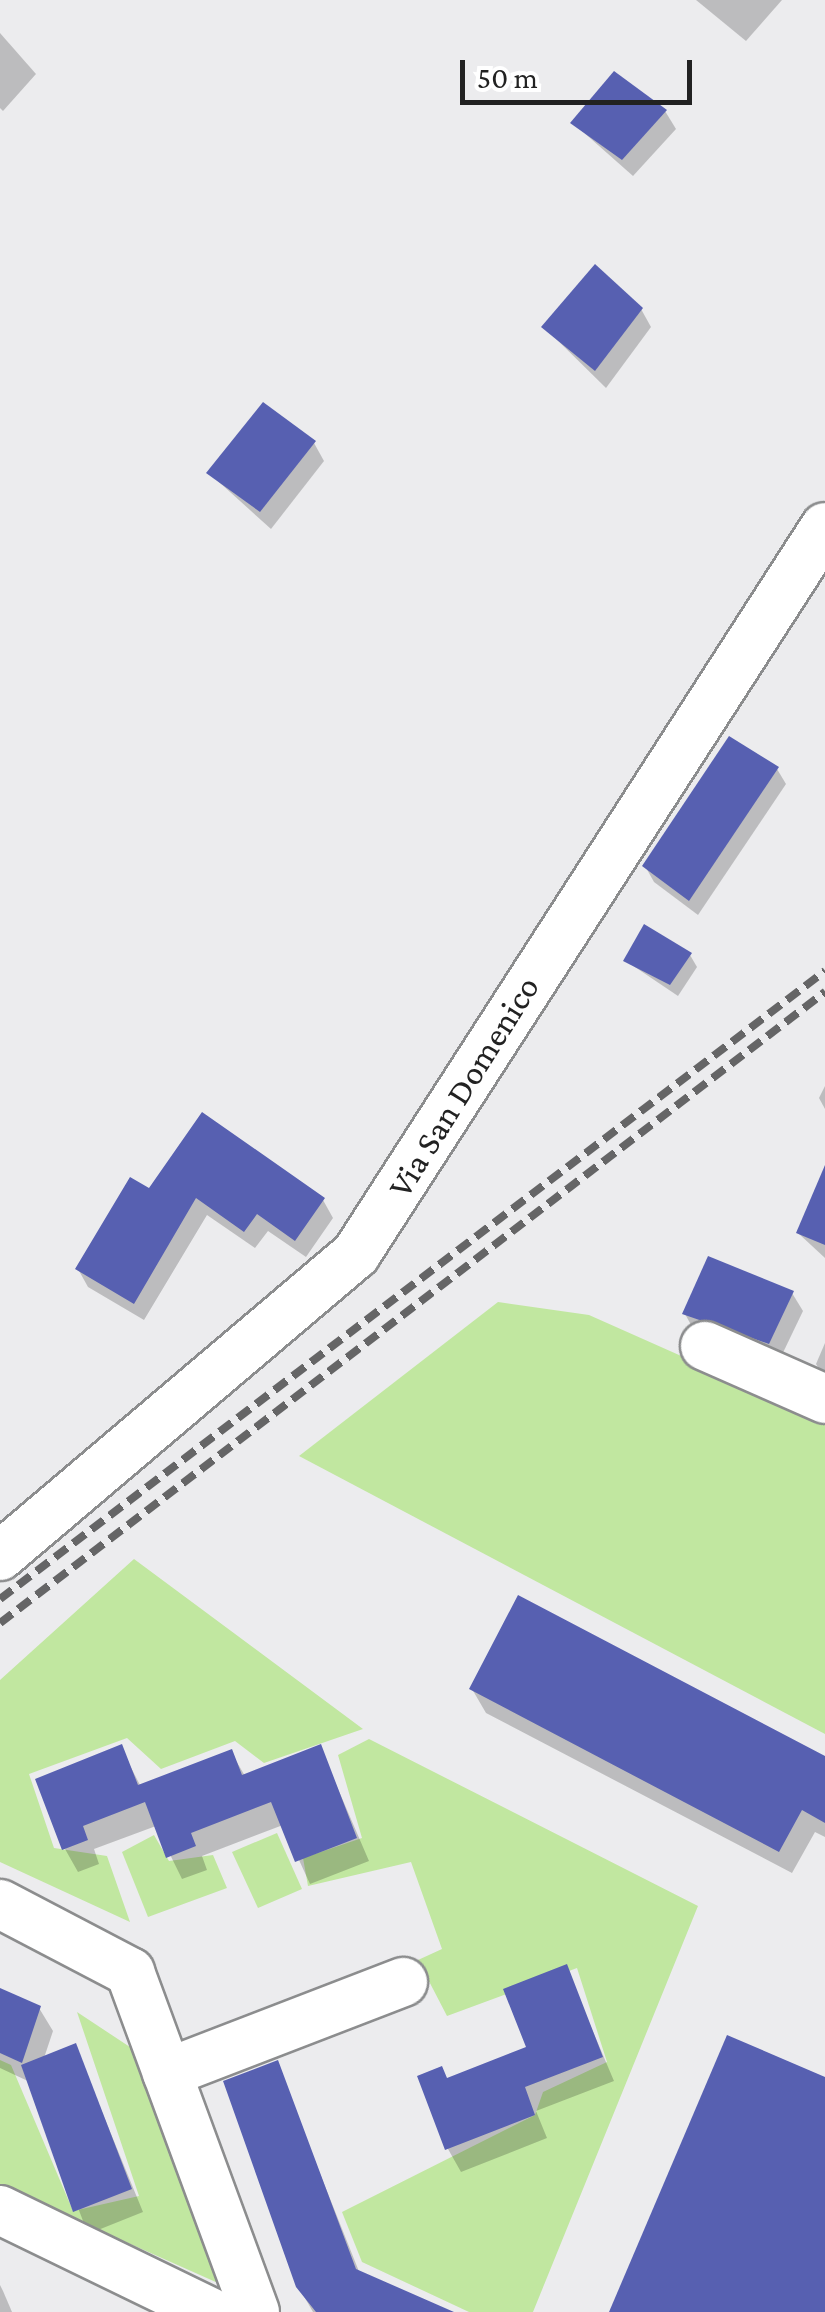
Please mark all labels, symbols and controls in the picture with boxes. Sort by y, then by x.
scale bar [465,40,698,102]
text: 50 m [477,61,538,94]
street label: Via San Domenico [379,969,549,1205]

